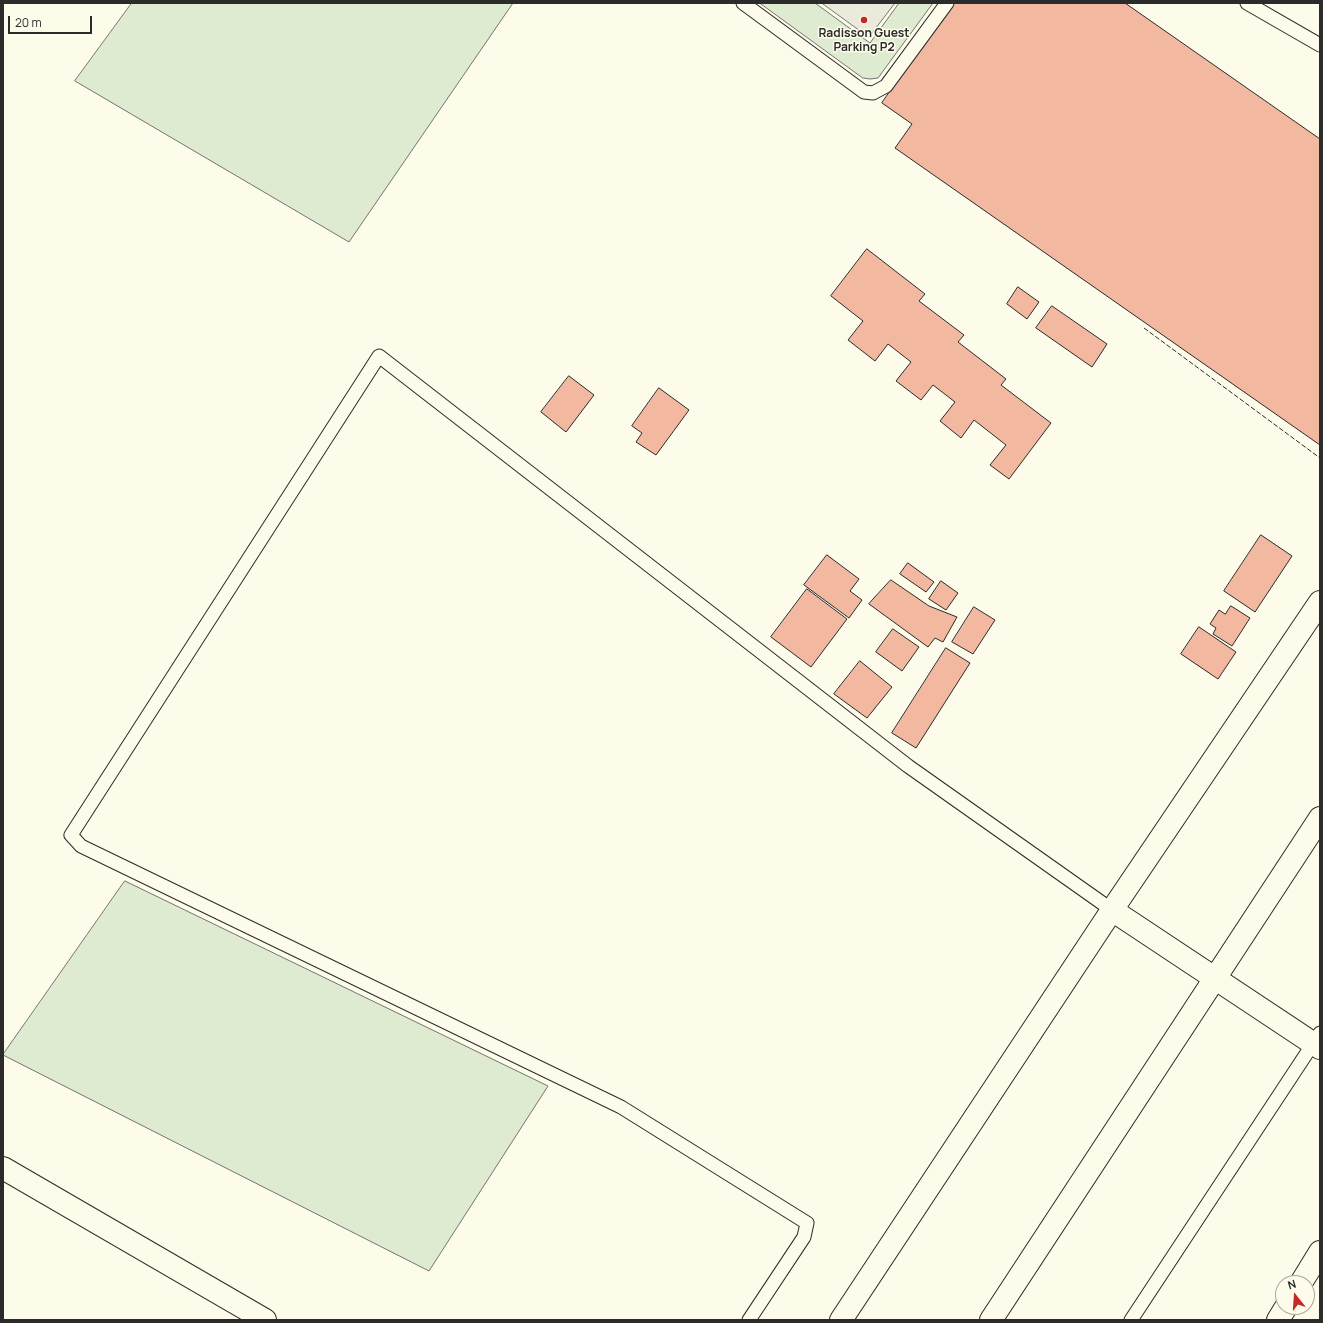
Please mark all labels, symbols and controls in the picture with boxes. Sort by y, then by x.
scale bar [10,8,94,34]
text: 20 m [15,14,42,31]
marker: Radisson Guest Parking P2 [859,15,869,25]
place label: Radisson Guest Parking P2 [818,27,910,55]
north arrow [1275,1275,1315,1315]
text: N [1286,1276,1298,1292]

